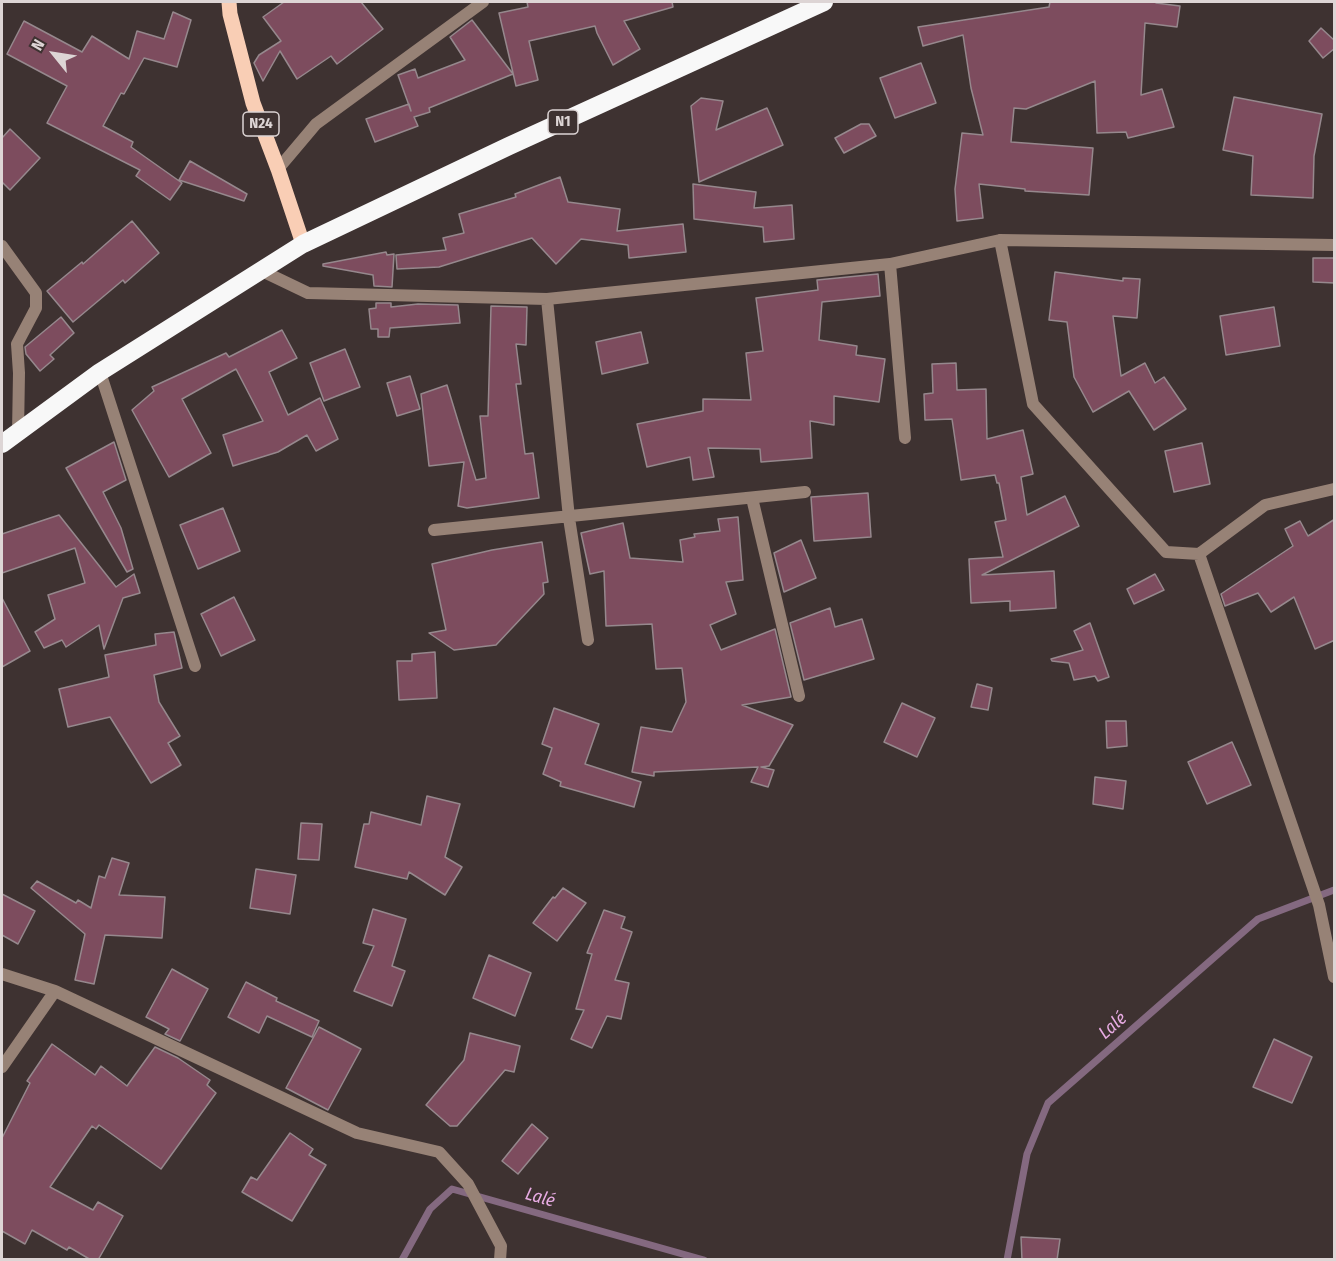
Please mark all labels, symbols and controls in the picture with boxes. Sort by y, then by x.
north arrow [24,24,84,84]
text: N [27,36,49,54]
road number: N1 [548,110,578,134]
road number: N24 [243,112,279,136]
water label: Lalé [1095,1008,1131,1044]
water label: Lalé [523,1183,557,1213]

